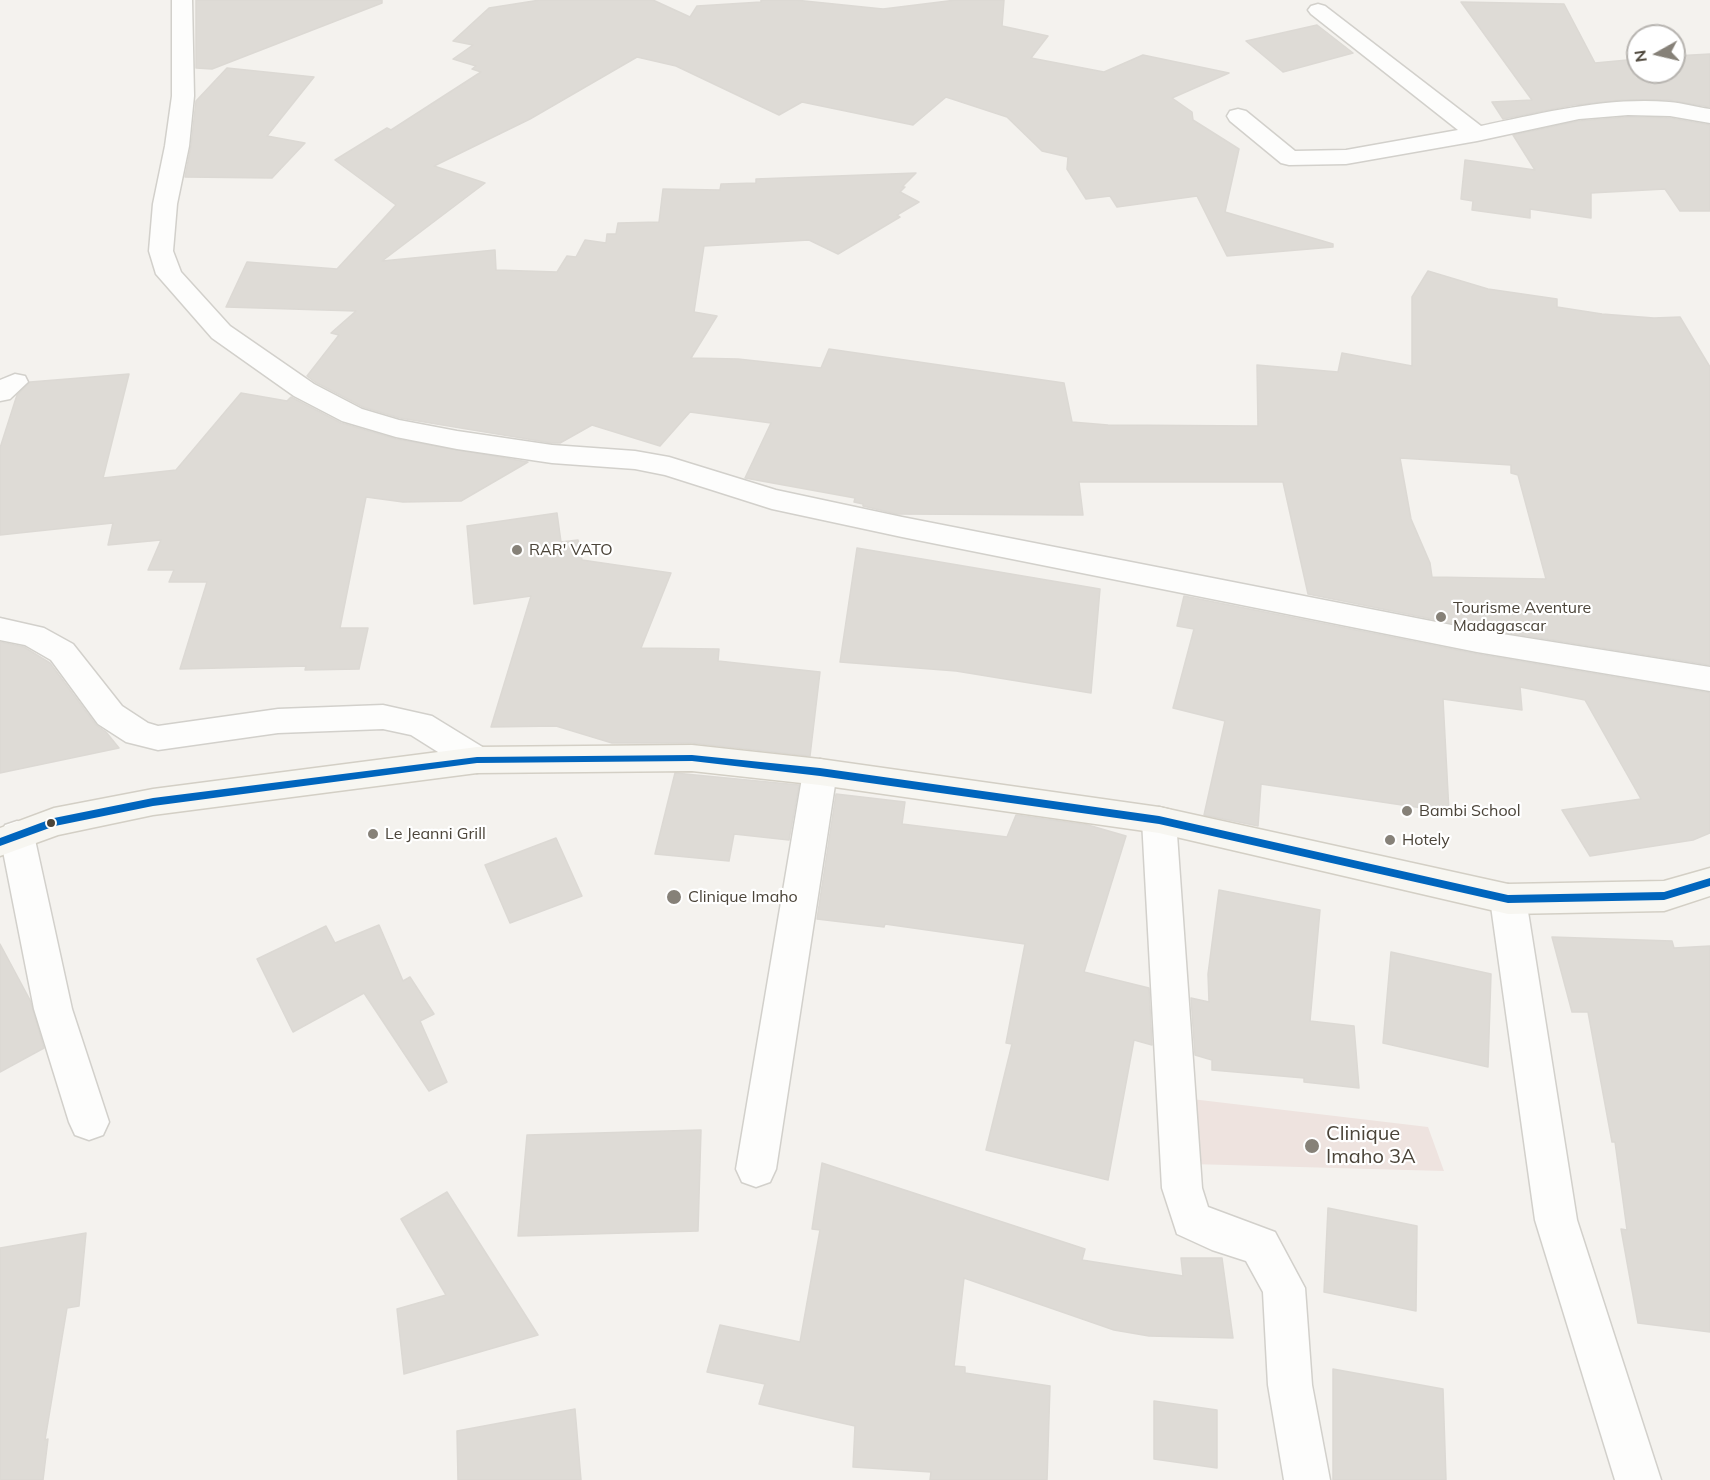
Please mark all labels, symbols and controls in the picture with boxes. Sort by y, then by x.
north arrow [1626,24,1686,84]
text: N [1629,49,1651,64]
place label: RAR' VATO [529,540,613,560]
marker: RAR' VATO [510,543,524,557]
place label: Tourisme Aventure Madagascar [1453,598,1591,636]
marker: Tourisme Aventure Madagascar [1434,610,1448,624]
place label: Bambi School [1419,801,1520,821]
marker: Bambi School [1400,804,1414,818]
unlabelled marker [45,817,57,829]
place label: Le Jeanni Grill [385,824,486,844]
marker: Le Jeanni Grill [366,827,380,841]
place label: Hotely [1402,830,1450,850]
marker: Hotely [1383,833,1397,847]
place label: Clinique Imaho [688,887,798,907]
marker: Clinique Imaho [665,888,683,906]
place label: Clinique Imaho 3A [1326,1122,1416,1169]
marker: Clinique Imaho 3A [1303,1137,1321,1155]

